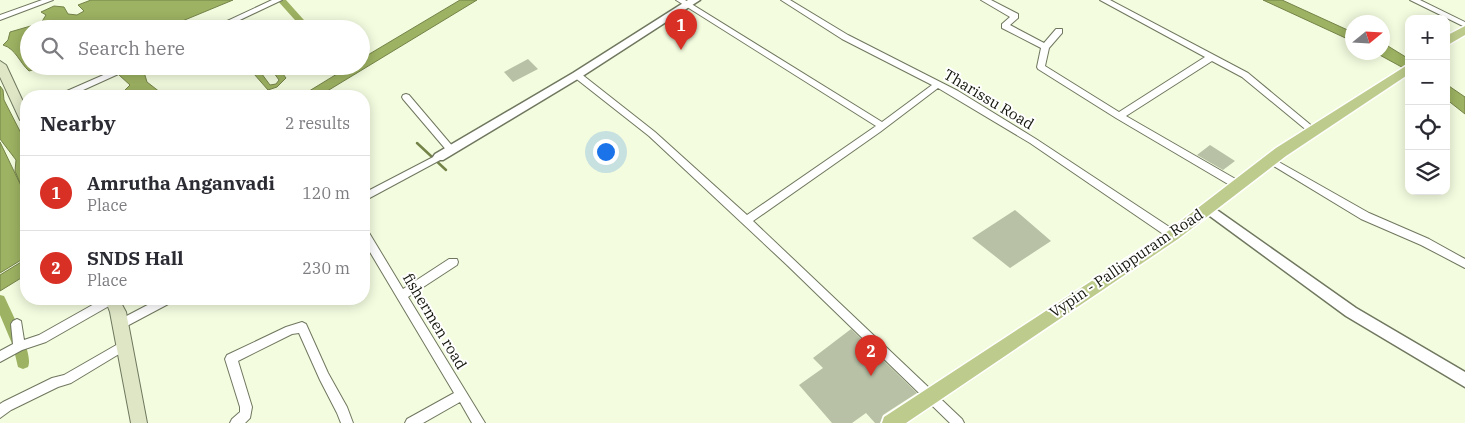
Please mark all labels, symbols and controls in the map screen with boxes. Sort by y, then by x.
pin: 1 [665,9,697,50]
north arrow [1345,15,1390,60]
map controls [1405,15,1450,195]
button: + [1405,15,1450,60]
search box [20,20,370,75]
icon: search [38,34,66,62]
text: Search here [78,36,185,60]
button: − [1405,60,1450,105]
street label: Tharissu Road [940,65,1038,133]
button: locate [1405,105,1450,150]
text: Nearby [40,109,116,137]
text: 2 results [285,113,350,133]
your location [593,139,619,165]
button: layers [1405,150,1450,195]
text: Amrutha Anganvadi [87,171,275,195]
text: 1 [51,183,61,203]
text: 120 m [302,183,350,203]
text: Place [87,195,127,215]
street label: Vypin - Pallippuram Road [1046,204,1206,322]
text: SNDS Hall [87,246,183,270]
text: 2 [51,258,61,278]
text: 230 m [302,258,350,278]
street label: fishermen road [399,269,471,373]
text: Place [87,270,127,290]
pin: 2 [855,335,887,376]

